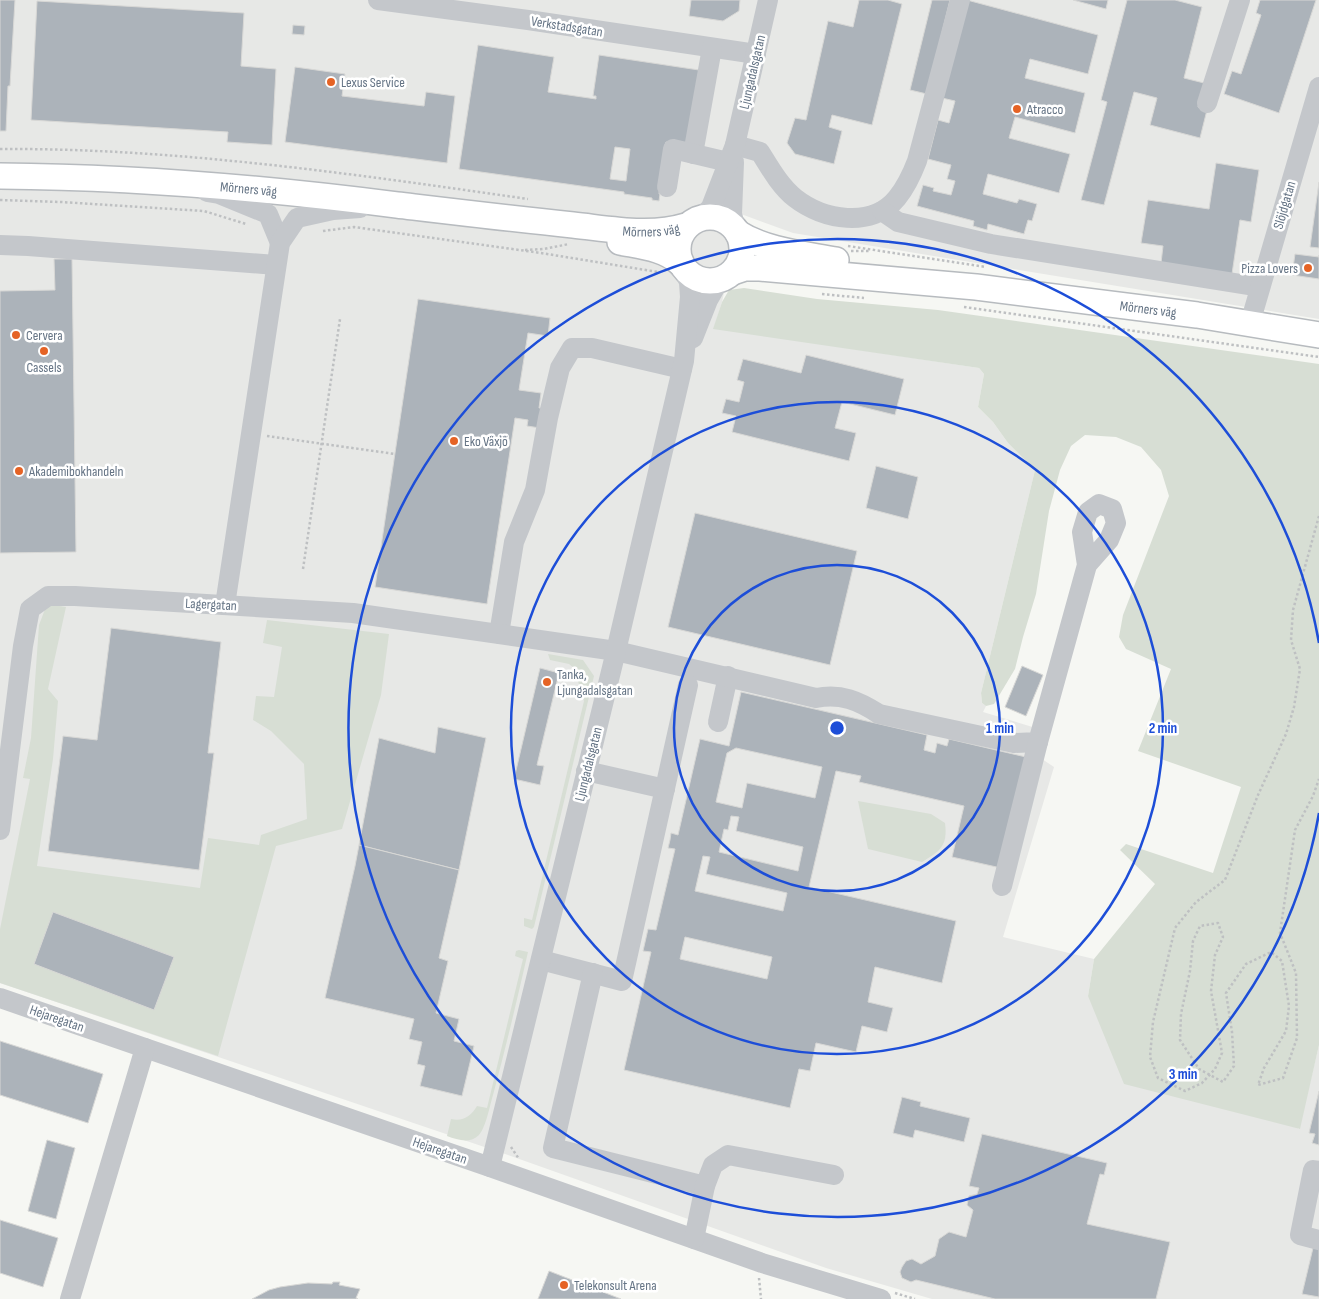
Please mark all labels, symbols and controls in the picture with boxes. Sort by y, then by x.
street label: Verkstadsgatan [530,12,604,41]
street label: Ljungadalsgatan [736,33,769,111]
place label: Lexus Service [341,74,405,91]
marker: Lexus Service [325,76,337,88]
place label: Atracco [1026,101,1064,118]
marker: Atracco [1011,103,1023,115]
street label: Mörners väg [219,178,278,200]
street label: Slöjdgatan [1270,179,1299,231]
street label: Mörners väg [622,220,682,241]
place label: Pizza Lovers [1241,260,1298,277]
marker: Pizza Lovers [1302,262,1314,274]
street label: Mörners väg [1119,297,1178,321]
place label: Cervera [26,327,63,344]
marker: Cervera [10,329,22,341]
marker: Cassels [38,345,50,357]
place label: Cassels [26,359,62,376]
place label: Eko Växjö [464,433,508,450]
marker: Eko Växjö [448,435,460,447]
place label: Akademibokhandeln [28,463,123,480]
marker: Akademibokhandeln [13,465,25,477]
street label: Lagergatan [185,595,237,614]
place label: Tanka, Ljungadalsgatan [557,666,633,699]
marker: Tanka, Ljungadalsgatan [541,676,553,688]
centre of rings [828,719,846,737]
text: 1 min [986,719,1014,738]
text: 2 min [1149,719,1177,738]
street label: Ljungadalsgatan [571,725,606,803]
street label: Hejaregatan [27,1001,86,1036]
text: 3 min [1169,1065,1197,1084]
street label: Hejaregatan [410,1133,469,1168]
place label: Telekonsult Arena [574,1277,657,1294]
marker: Telekonsult Arena [558,1279,570,1291]

